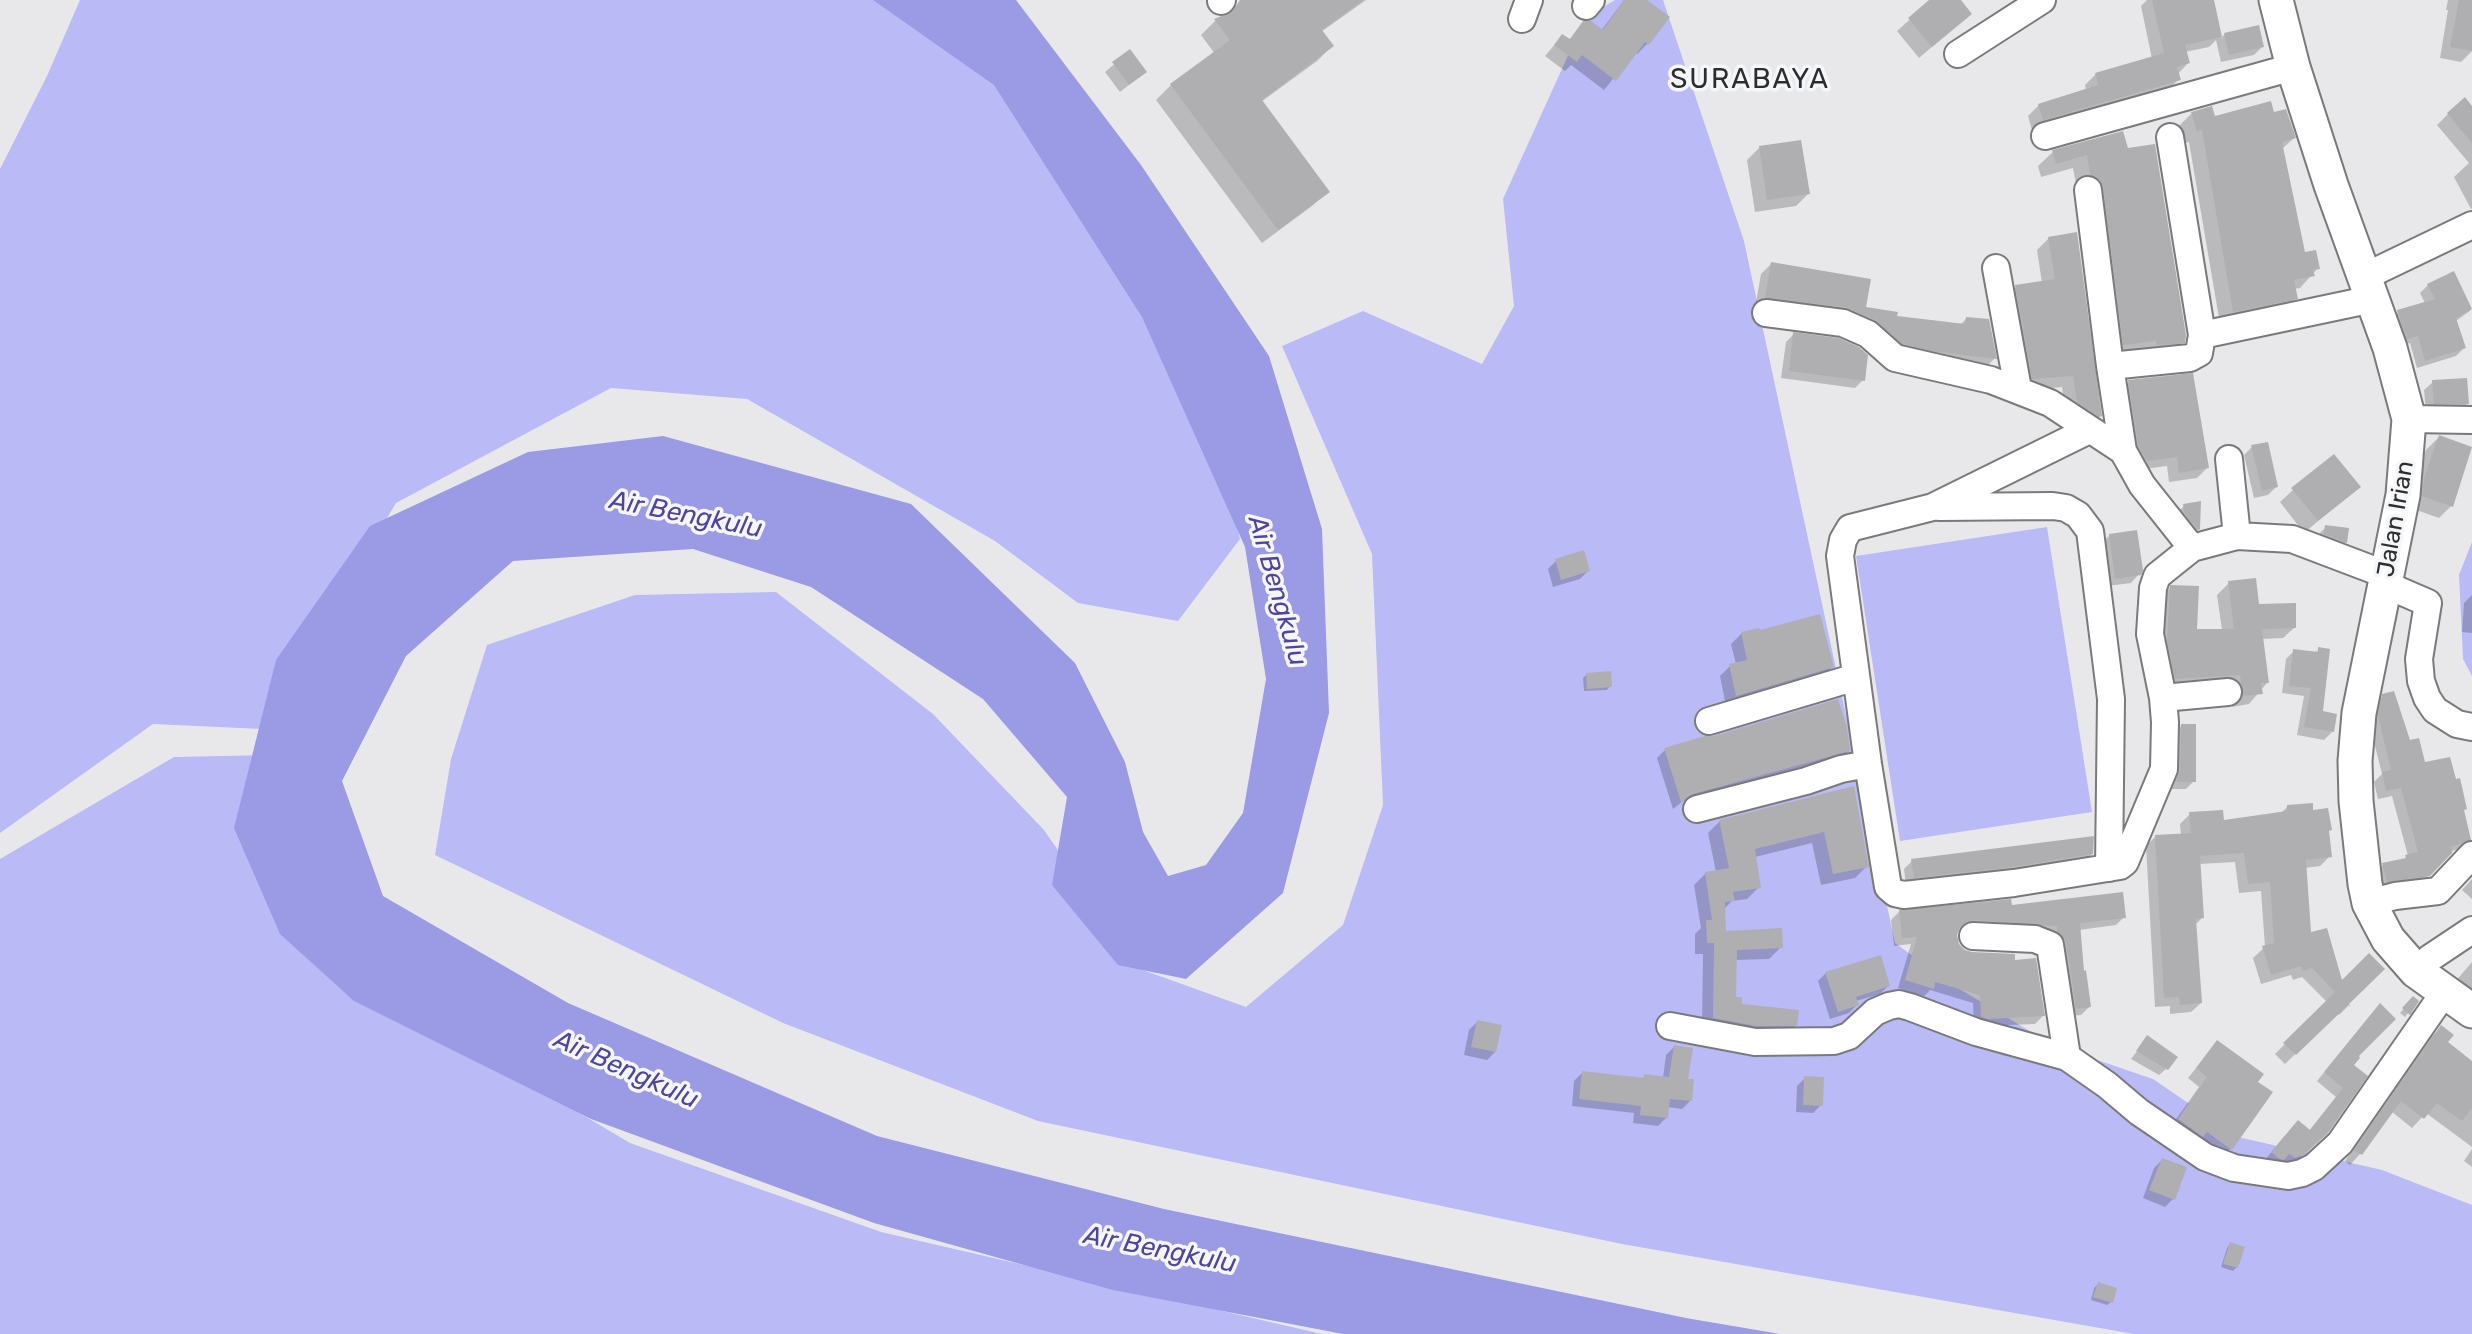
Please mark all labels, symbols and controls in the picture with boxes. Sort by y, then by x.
district label: SURABAYA [1671,63,1829,97]
street label: Jalan Irian [2372,459,2420,579]
water label: Air Bengkulu [607,485,765,545]
water label: Air Bengkulu [1241,512,1313,670]
water label: Air Bengkulu [549,1024,703,1116]
water label: Air Bengkulu [1081,1220,1239,1280]

